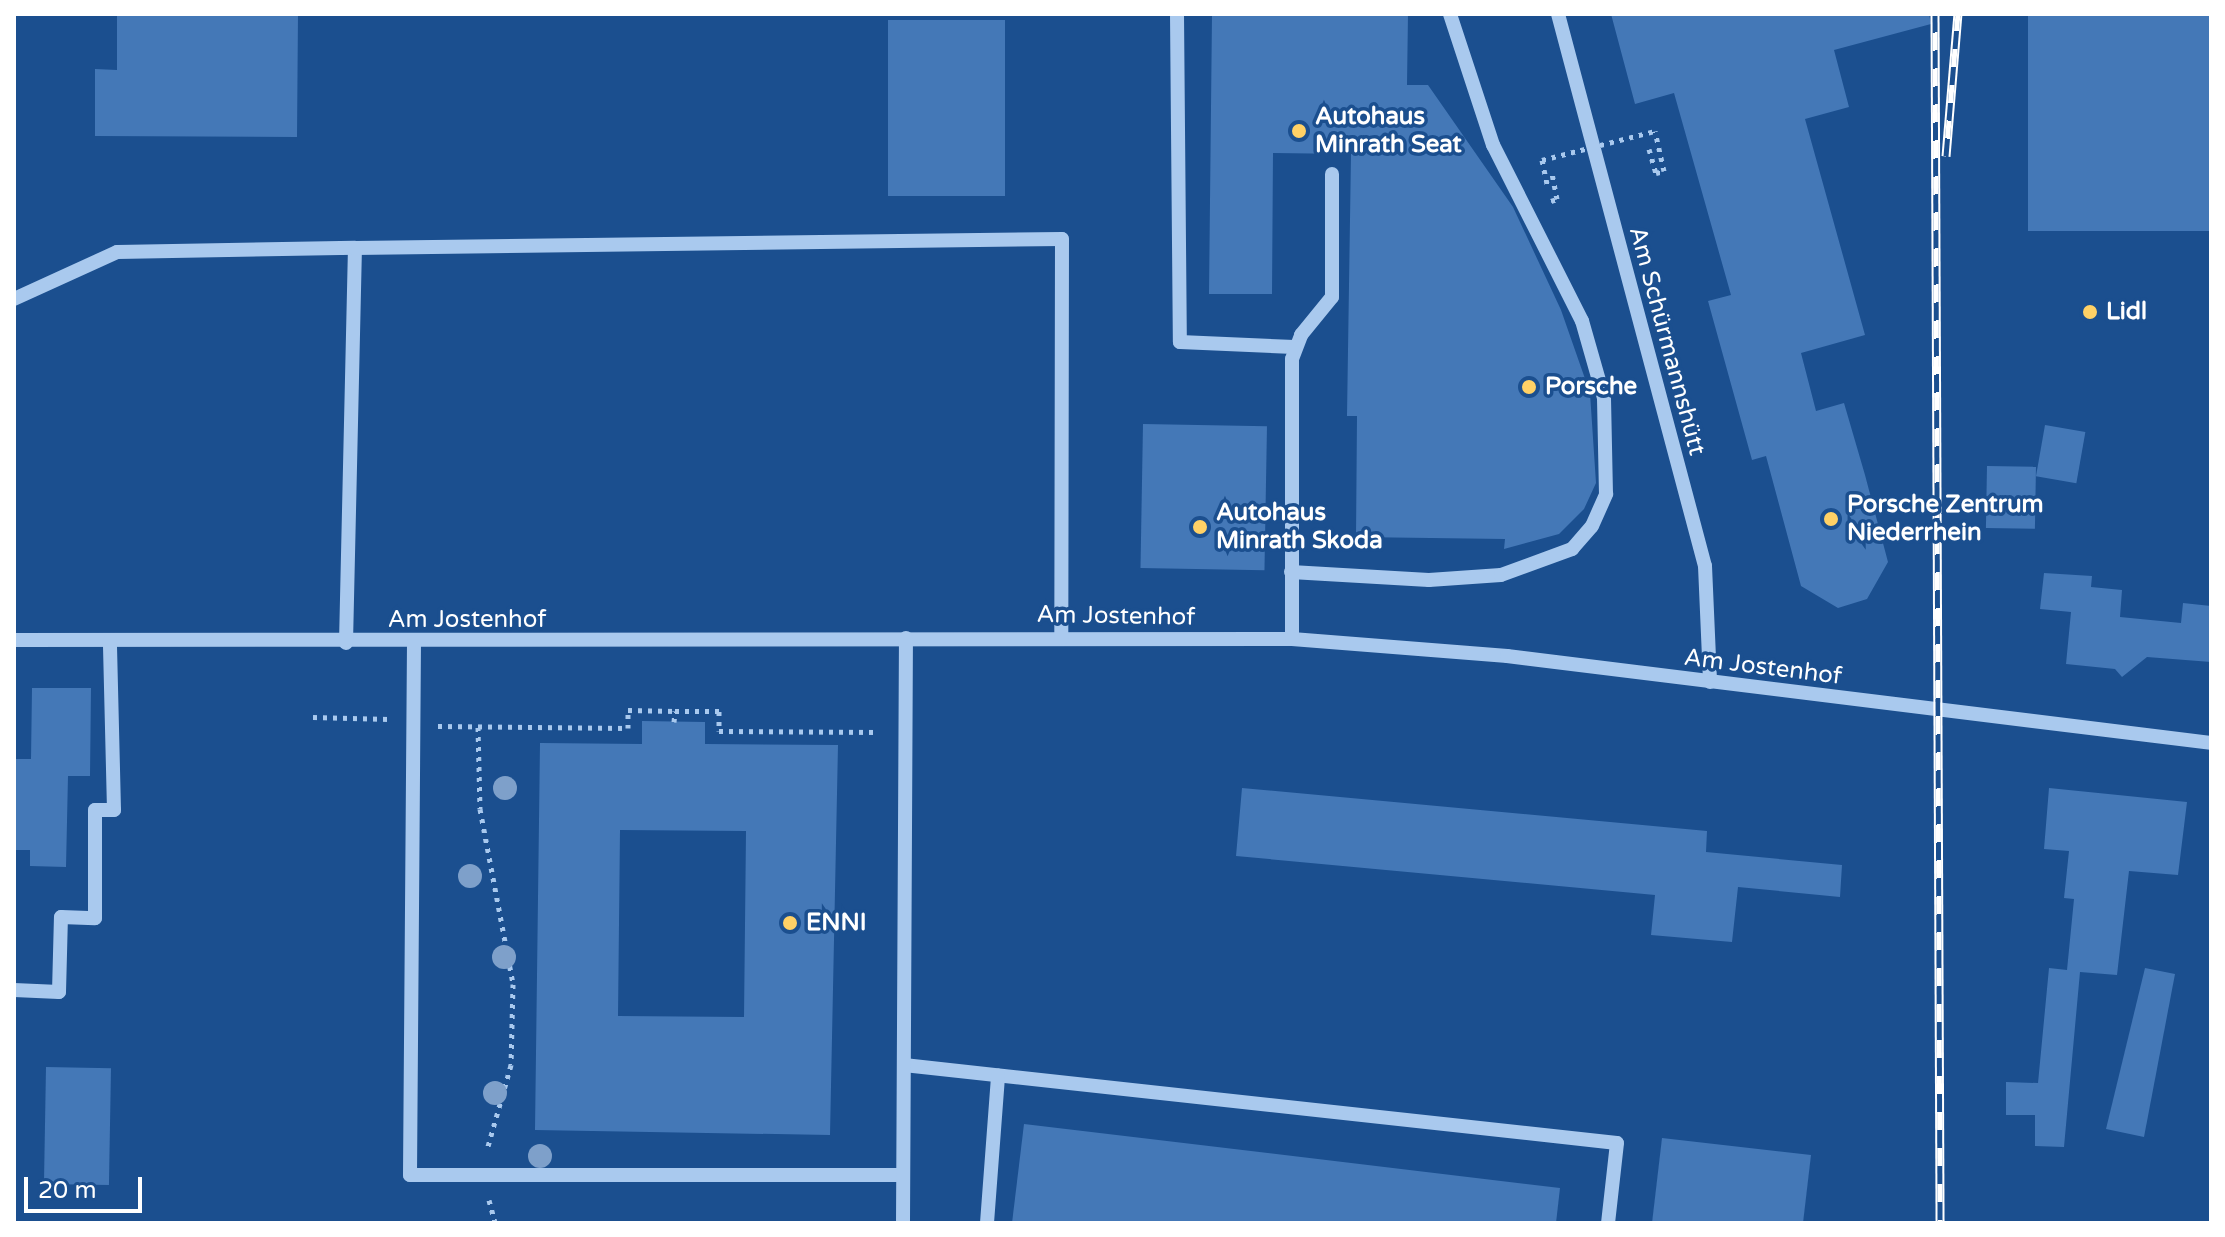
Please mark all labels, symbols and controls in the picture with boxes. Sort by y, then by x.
place label: Autohaus Minrath Seat [1315,103,1462,159]
marker: Autohaus Minrath Seat [1290,122,1308,140]
street label: Am Schürmannshütt [1623,223,1711,459]
place label: Lidl [2106,298,2147,326]
marker: Lidl [2081,303,2099,321]
place label: Porsche [1545,373,1637,401]
marker: Porsche [1520,378,1538,396]
place label: Porsche Zentrum Niederrhein [1847,491,2044,547]
place label: Autohaus Minrath Skoda [1216,499,1383,555]
marker: Porsche Zentrum Niederrhein [1822,510,1840,528]
marker: Autohaus Minrath Skoda [1191,518,1209,536]
street label: Am Jostenhof [1036,600,1196,632]
street label: Am Jostenhof [388,606,546,634]
street label: Am Jostenhof [1682,643,1844,691]
place label: ENNI [806,909,867,937]
marker: ENNI [781,914,799,932]
scale bar [28,1161,146,1211]
text: 20 m [38,1176,96,1205]

